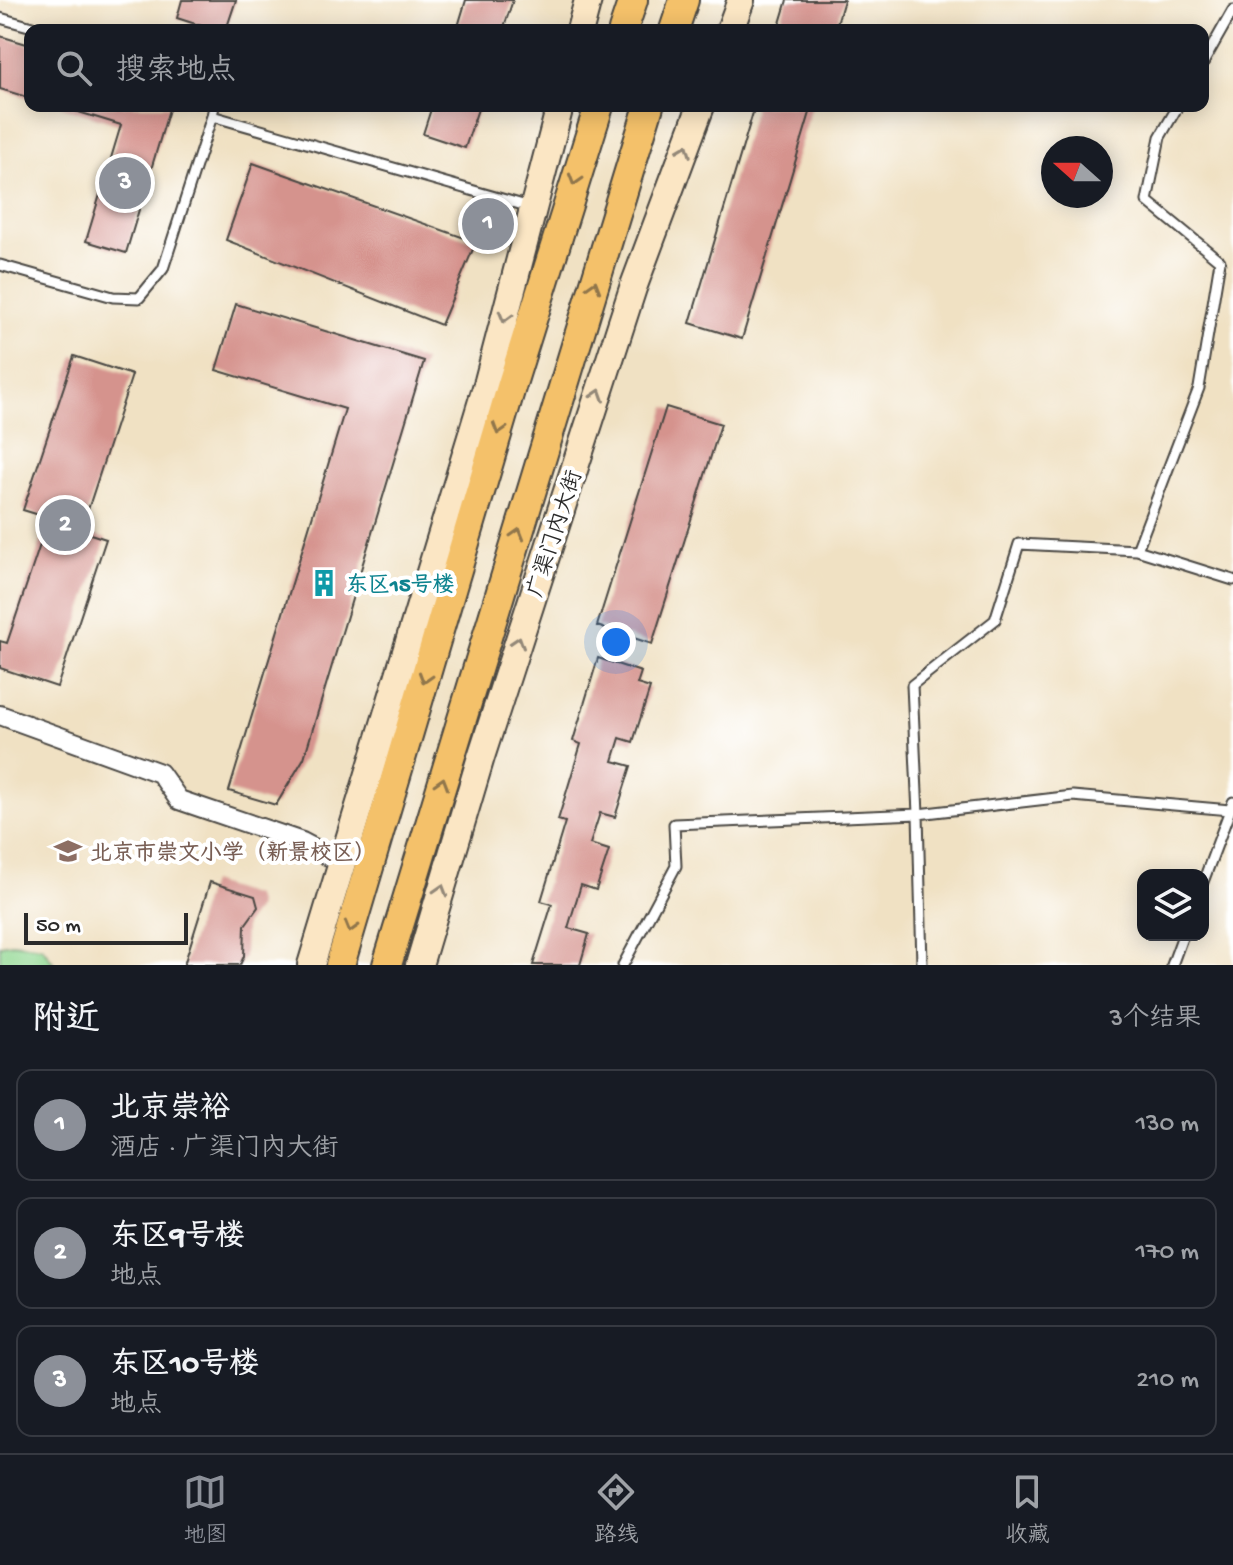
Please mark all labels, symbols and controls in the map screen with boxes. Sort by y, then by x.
search box [24,24,1209,112]
icon: search [52,46,96,90]
text: 搜索地点 [116,55,236,90]
north arrow [1041,136,1113,208]
one-way arrow [675,143,692,157]
pin: 3 [99,153,151,213]
one-way arrow [569,173,585,187]
pin: 1 [462,194,514,254]
one-way arrow [585,279,601,293]
one-way arrow [497,309,514,323]
one-way arrow [589,388,605,402]
one-way arrow [492,422,508,435]
street label: 广渠门内大街 [523,467,590,601]
pin: 2 [39,495,91,555]
one-way arrow [509,528,525,542]
building icon: 东区15号楼 [309,568,339,598]
place label: 东区15号楼 [346,573,454,600]
your location [596,622,636,662]
one-way arrow [509,636,525,650]
one-way arrow [418,671,434,685]
one-way arrow [433,777,449,791]
school or university icon: 北京市崇文小学（新景校区） [53,836,83,866]
place label: 北京市崇文小学（新景校区） [90,840,376,868]
map controls [1137,869,1209,941]
button: layers [1137,869,1209,941]
one-way arrow [432,884,448,898]
scale bar [24,909,188,945]
text: 50 m [36,914,81,940]
one-way arrow [344,920,360,934]
text: 附近 [32,1002,100,1042]
text: 3个结果 [1110,1005,1201,1036]
text: 北京崇裕 [110,1093,230,1128]
text: 1 [55,1110,65,1141]
text: 130 m [1136,1110,1199,1141]
text: 酒店 · 广渠门内大街 [110,1135,338,1166]
text: 东区9号楼 [110,1221,245,1256]
text: 2 [54,1238,66,1269]
text: 170 m [1136,1238,1199,1269]
text: 地点 [110,1263,162,1294]
text: 东区10号楼 [110,1349,259,1384]
text: 3 [53,1366,67,1397]
text: 210 m [1136,1366,1199,1397]
text: 地点 [110,1391,162,1422]
tab: 地图 [183,1470,228,1550]
tab: 路线 [594,1470,639,1550]
tab: 收藏 [1005,1470,1050,1550]

